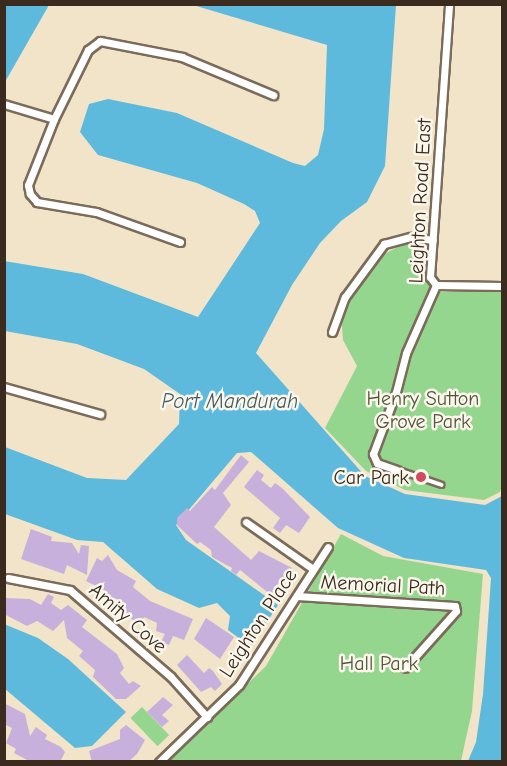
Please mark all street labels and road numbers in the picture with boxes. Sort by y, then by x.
street label: Leighton Road East [404,118,436,284]
street label: Leighton Place [214,564,302,682]
street label: Memorial Path [320,570,446,600]
street label: Amity Cove [84,578,172,658]

